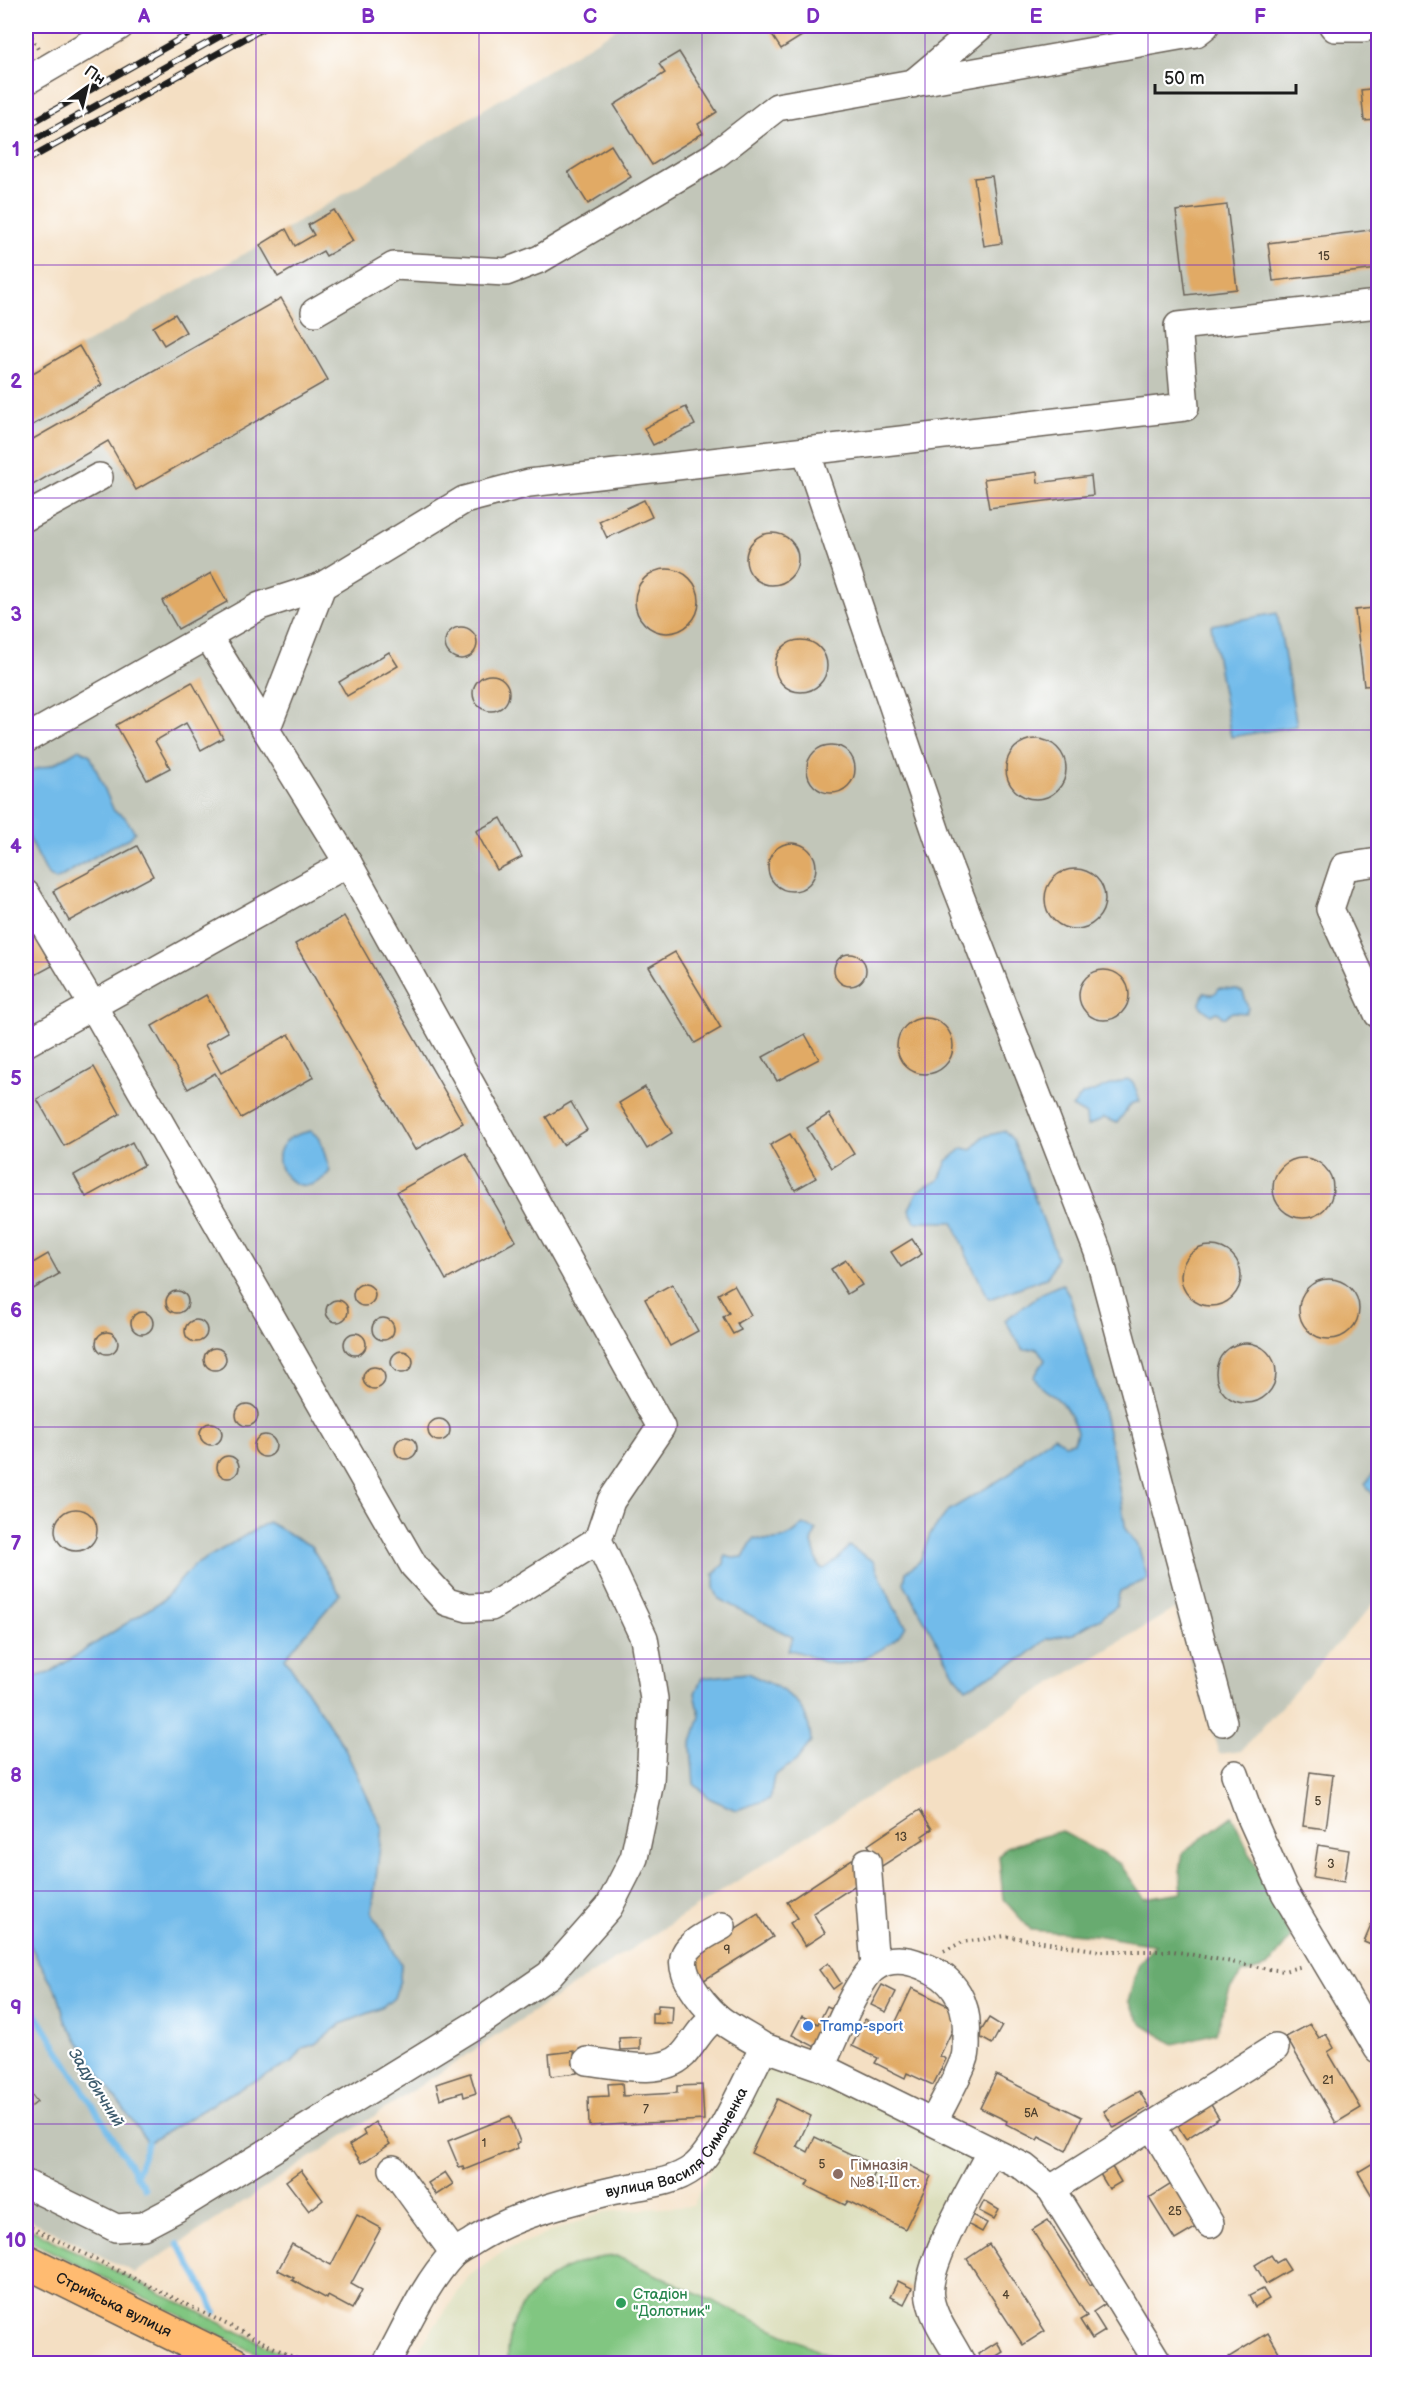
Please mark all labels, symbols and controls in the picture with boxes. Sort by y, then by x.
text: A [137,5,151,29]
text: B [361,5,375,29]
text: C [583,5,597,29]
text: D [806,5,820,29]
text: E [1030,5,1043,29]
text: F [1254,5,1266,29]
north arrow [57,57,117,117]
scale bar [1155,57,1296,95]
text: Пн [80,62,109,90]
text: 50 m [1164,68,1205,89]
text: 1 [12,138,20,162]
house number: 15 [1318,249,1330,264]
text: 2 [10,370,22,394]
text: 3 [10,603,22,627]
text: 4 [10,835,22,859]
text: 5 [10,1067,22,1091]
text: 6 [10,1299,22,1323]
text: 7 [10,1532,22,1556]
text: 8 [10,1764,22,1788]
house number: 5 [1315,1794,1322,1809]
house number: 13 [895,1830,907,1845]
house number: 3 [1327,1857,1335,1872]
house number: 9 [724,1943,731,1958]
text: 9 [10,1996,22,2020]
place label: Tramp-sport [820,2017,904,2036]
marker: Tramp-sport [801,2019,815,2033]
water label: Задубичний [64,2045,127,2131]
house number: 21 [1322,2073,1334,2088]
street label: вулиця Василя Симоненка [603,2084,752,2202]
house number: 7 [643,2102,649,2117]
house number: 5А [1024,2106,1039,2121]
house number: 1 [482,2136,486,2151]
place label: Гімназія №8 I-II ст. [850,2156,920,2192]
house number: 5 [819,2157,826,2172]
marker: Гімназія №8 I-II ст. [831,2167,845,2181]
house number: 25 [1168,2204,1182,2219]
text: 10 [6,2229,26,2253]
street label: Стрийська вулиця [53,2268,175,2342]
place label: Стадіон "Долотник" [633,2285,710,2321]
house number: 4 [1002,2288,1010,2303]
marker: Стадіон "Долотник" [614,2296,628,2310]

